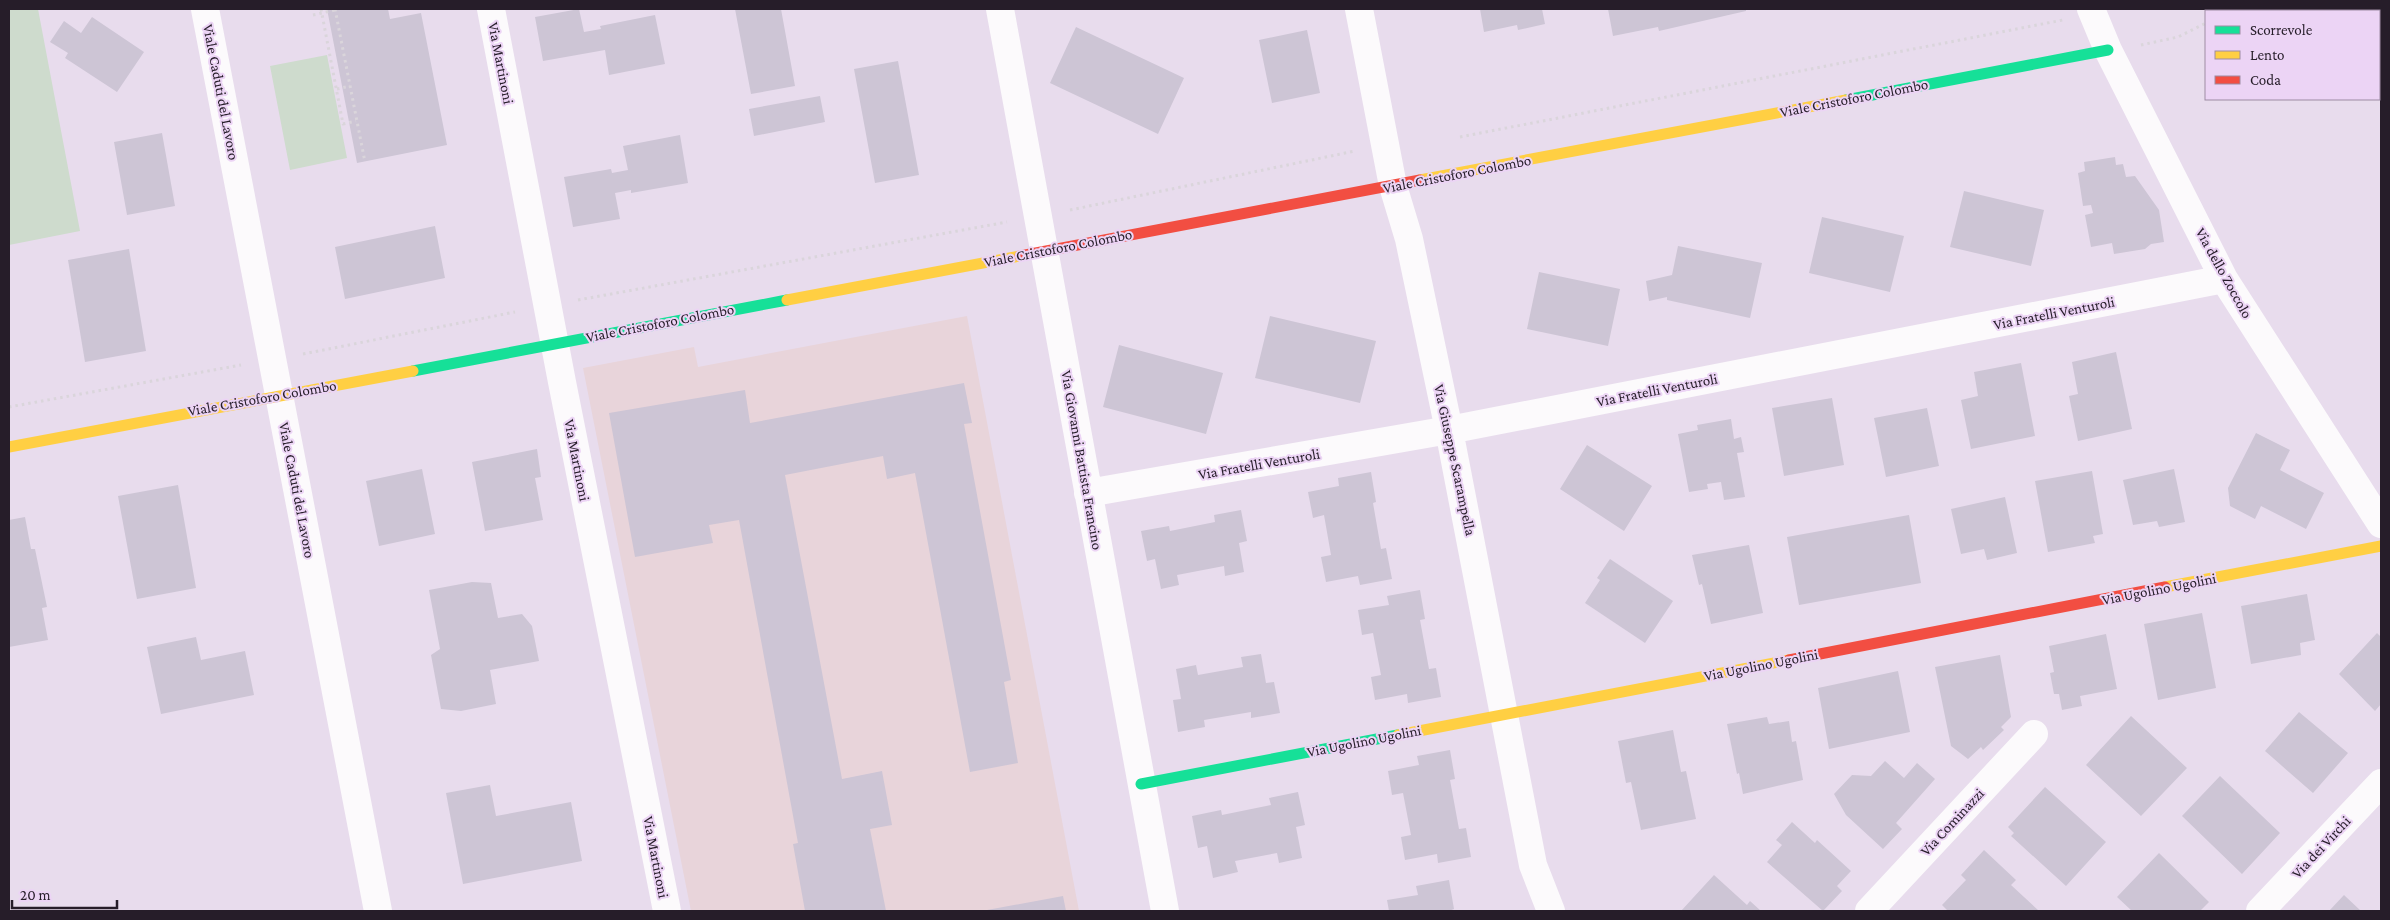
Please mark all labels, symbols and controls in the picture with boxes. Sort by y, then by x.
legend [2205,10,2380,100]
street label: Via Martinoni [485,21,517,105]
text: Scorrevole [2250,22,2313,38]
street label: Viale Caduti del Lavoro [200,23,242,161]
text: Lento [2250,47,2284,63]
text: Coda [2250,72,2281,88]
street label: Viale Cristoforo Colombo [1779,76,1929,120]
street label: Viale Cristoforo Colombo [1382,152,1532,196]
street label: Via dello Zoccolo [2193,225,2255,321]
street label: Viale Cristoforo Colombo [983,226,1133,270]
street label: Via Fratelli Venturoli [1992,293,2116,333]
street label: Viale Cristoforo Colombo [585,301,735,345]
street label: Via Giovanni Battista Francino [1058,369,1106,551]
street label: Via Fratelli Venturoli [1595,370,1719,410]
street label: Viale Cristoforo Colombo [186,377,338,419]
street label: Via Giuseppe Scarampella [1430,383,1479,537]
street label: Via Martinoni [561,418,593,502]
street label: Viale Caduti del Lavoro [276,421,318,559]
street label: Via Fratelli Venturoli [1197,445,1321,483]
street label: Via Ugolino Ugolini [2101,570,2218,609]
street label: Via Ugolino Ugolini [1703,646,1820,685]
street label: Via Ugolino Ugolini [1306,722,1423,761]
street label: Via Cominazzi [1917,785,1987,859]
street label: Via dei Virchi [2288,813,2354,881]
street label: Via Martinoni [640,815,672,899]
scale bar [12,878,118,910]
text: 20 m [20,887,51,903]

